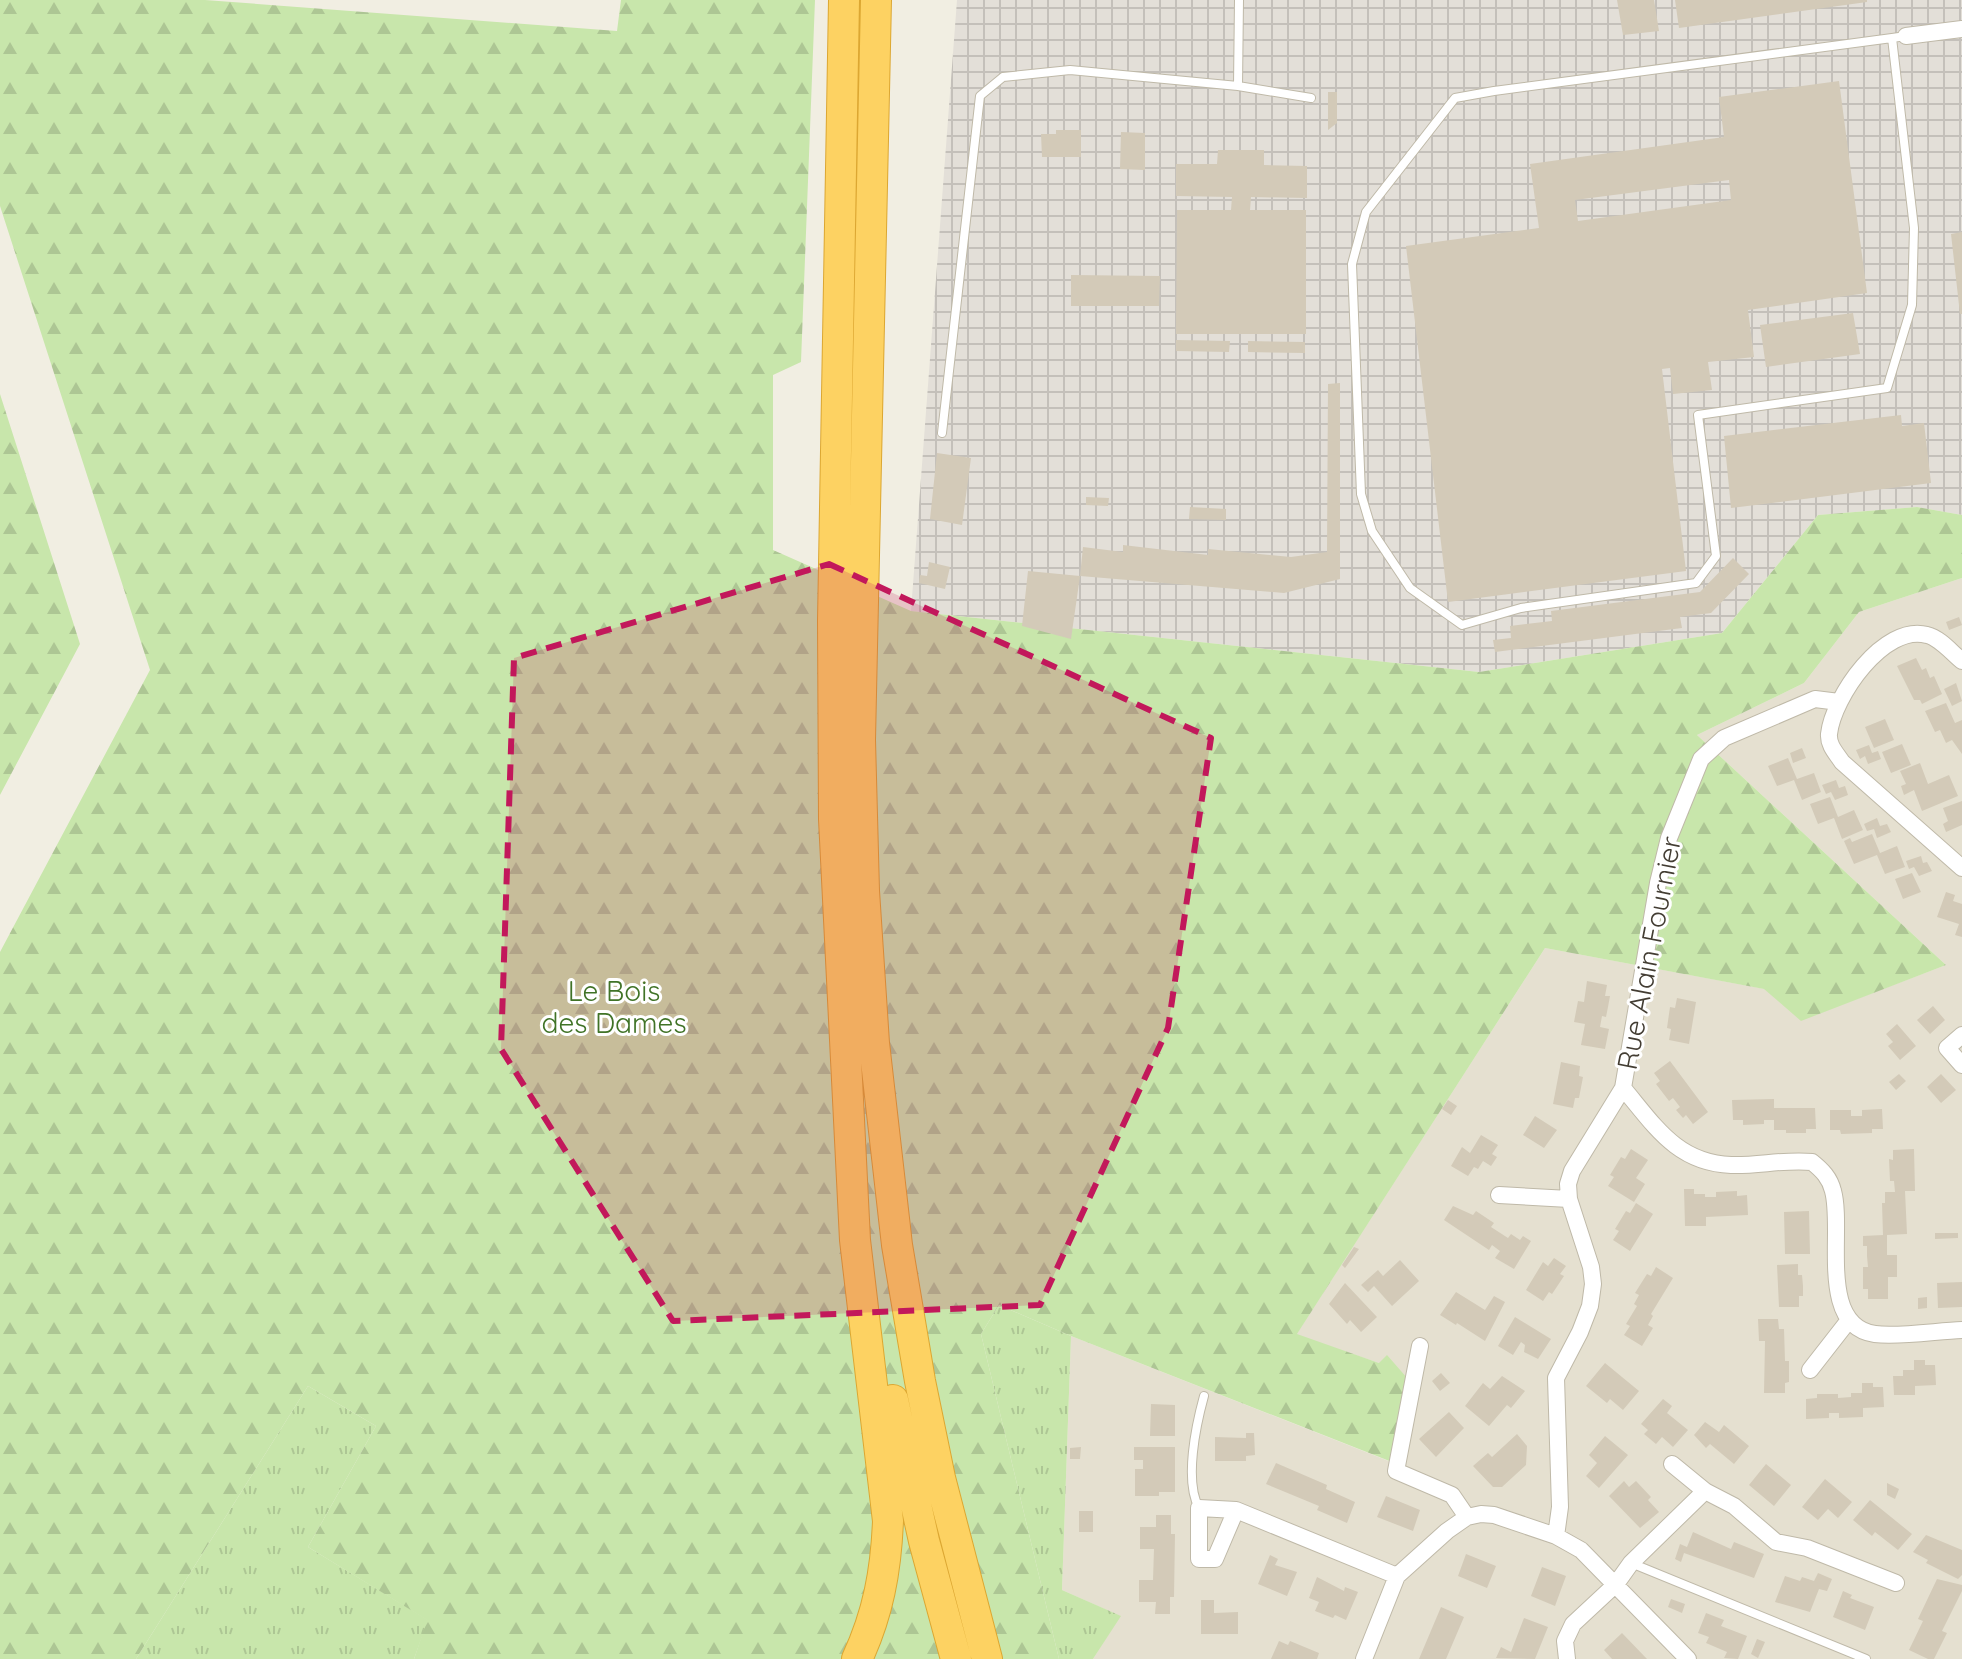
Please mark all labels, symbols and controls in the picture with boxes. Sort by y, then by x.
street label: Rue Alain Fournier [1609,833,1688,1073]
park label: Le Bois des Dames [541,973,687,1040]

